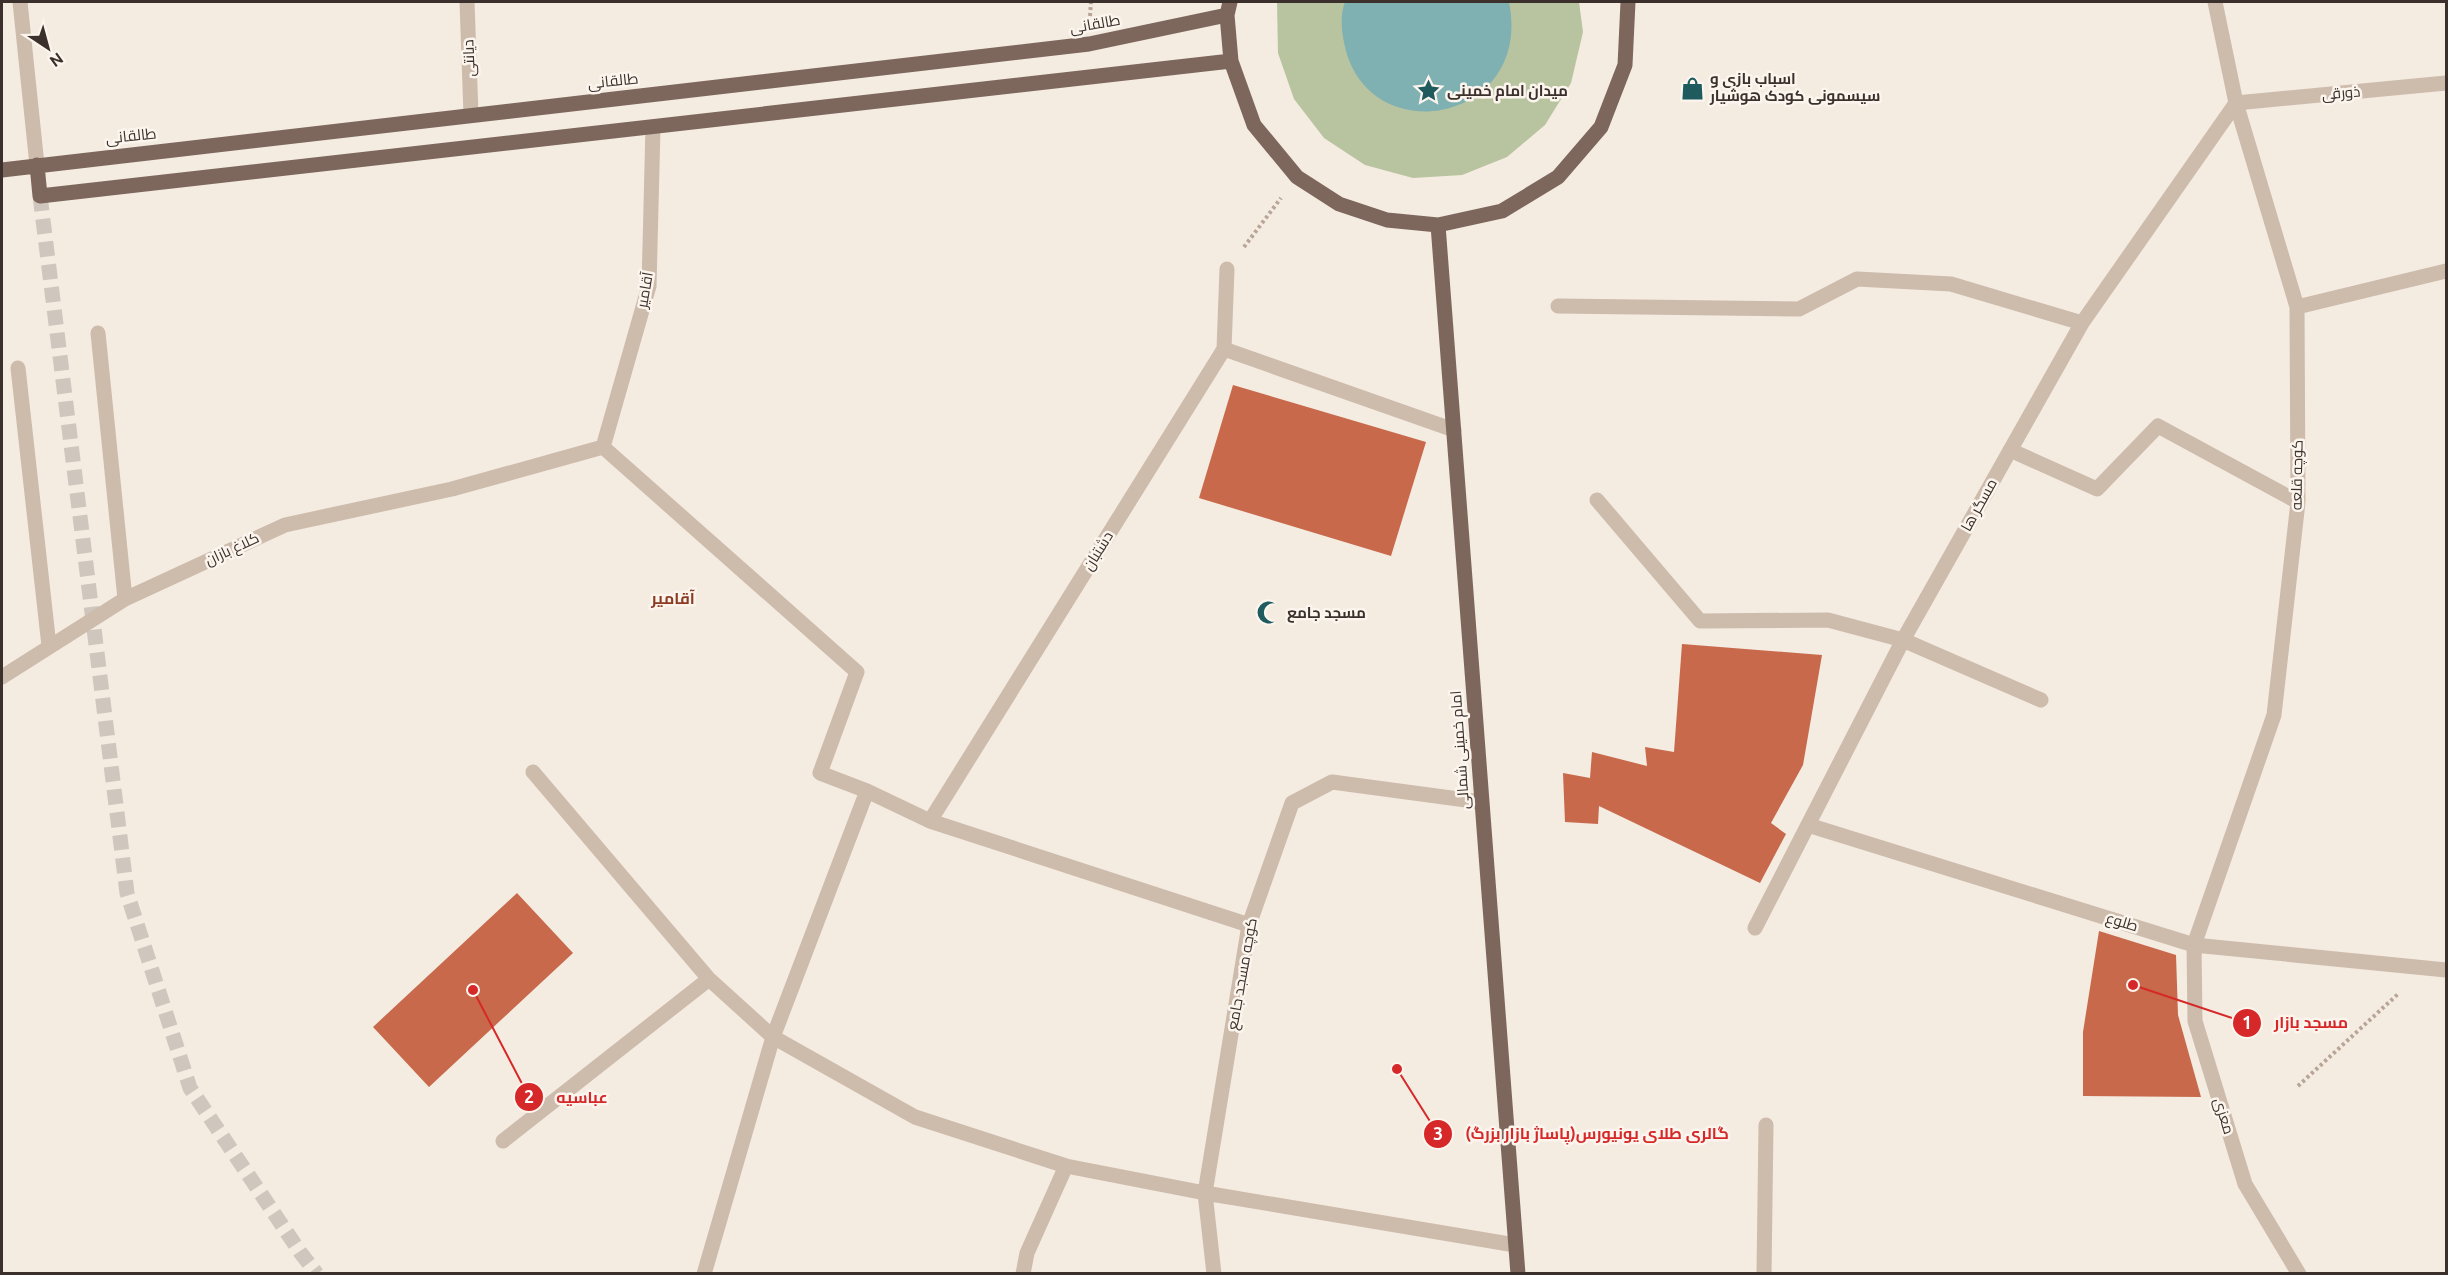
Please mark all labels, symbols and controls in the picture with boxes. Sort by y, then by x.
street label: طالقانی [1068,11,1122,38]
north arrow [18,18,78,78]
street label: دیانتی [459,39,480,77]
text: N [47,49,67,71]
street label: طالقانی [587,69,639,94]
place label: اسباب بازی و سیسمونی کودک هوشیار [1709,70,1880,105]
shop icon: اسباب بازی و سیسمونی کودک هوشیار [1679,75,1705,101]
place icon: میدان امام خمینی [1416,78,1442,104]
place label: میدان امام خمینی [1447,82,1568,101]
street label: ذورقی [2321,82,2361,105]
street label: طالقانی [105,124,157,149]
street label: آقامیر [633,271,657,310]
street label: کوچه قلعه [2287,440,2308,510]
street label: مسگر ها [1957,476,2001,534]
street label: دشتبان [1079,528,1118,574]
street label: کلاغ بازان [202,529,263,571]
district label: آقامیر [650,589,695,608]
mosque icon: مسجد جامع [1256,600,1282,626]
place label: مسجد جامع [1287,604,1366,623]
street label: امام خمینی شمالی [1447,690,1474,810]
street label: طلوع [2103,909,2140,937]
street label: کوچه مسجد جامع [1223,917,1263,1032]
callout: مسجد بازار [2232,1006,2360,1040]
text: 1 [2242,1012,2252,1032]
text: مسجد بازار [2273,1013,2348,1032]
callout: عباسیه [514,1080,620,1114]
text: 2 [524,1086,534,1106]
text: عباسیه [556,1088,608,1106]
street label: معزی [2209,1096,2238,1137]
callout: گالری طلای یونیورس(پاساژ بازار بزرگ) [1423,1117,1741,1151]
text: 3 [1433,1123,1443,1143]
text: گالری طلای یونیورس(پاساژ بازار بزرگ) [1465,1124,1729,1145]

